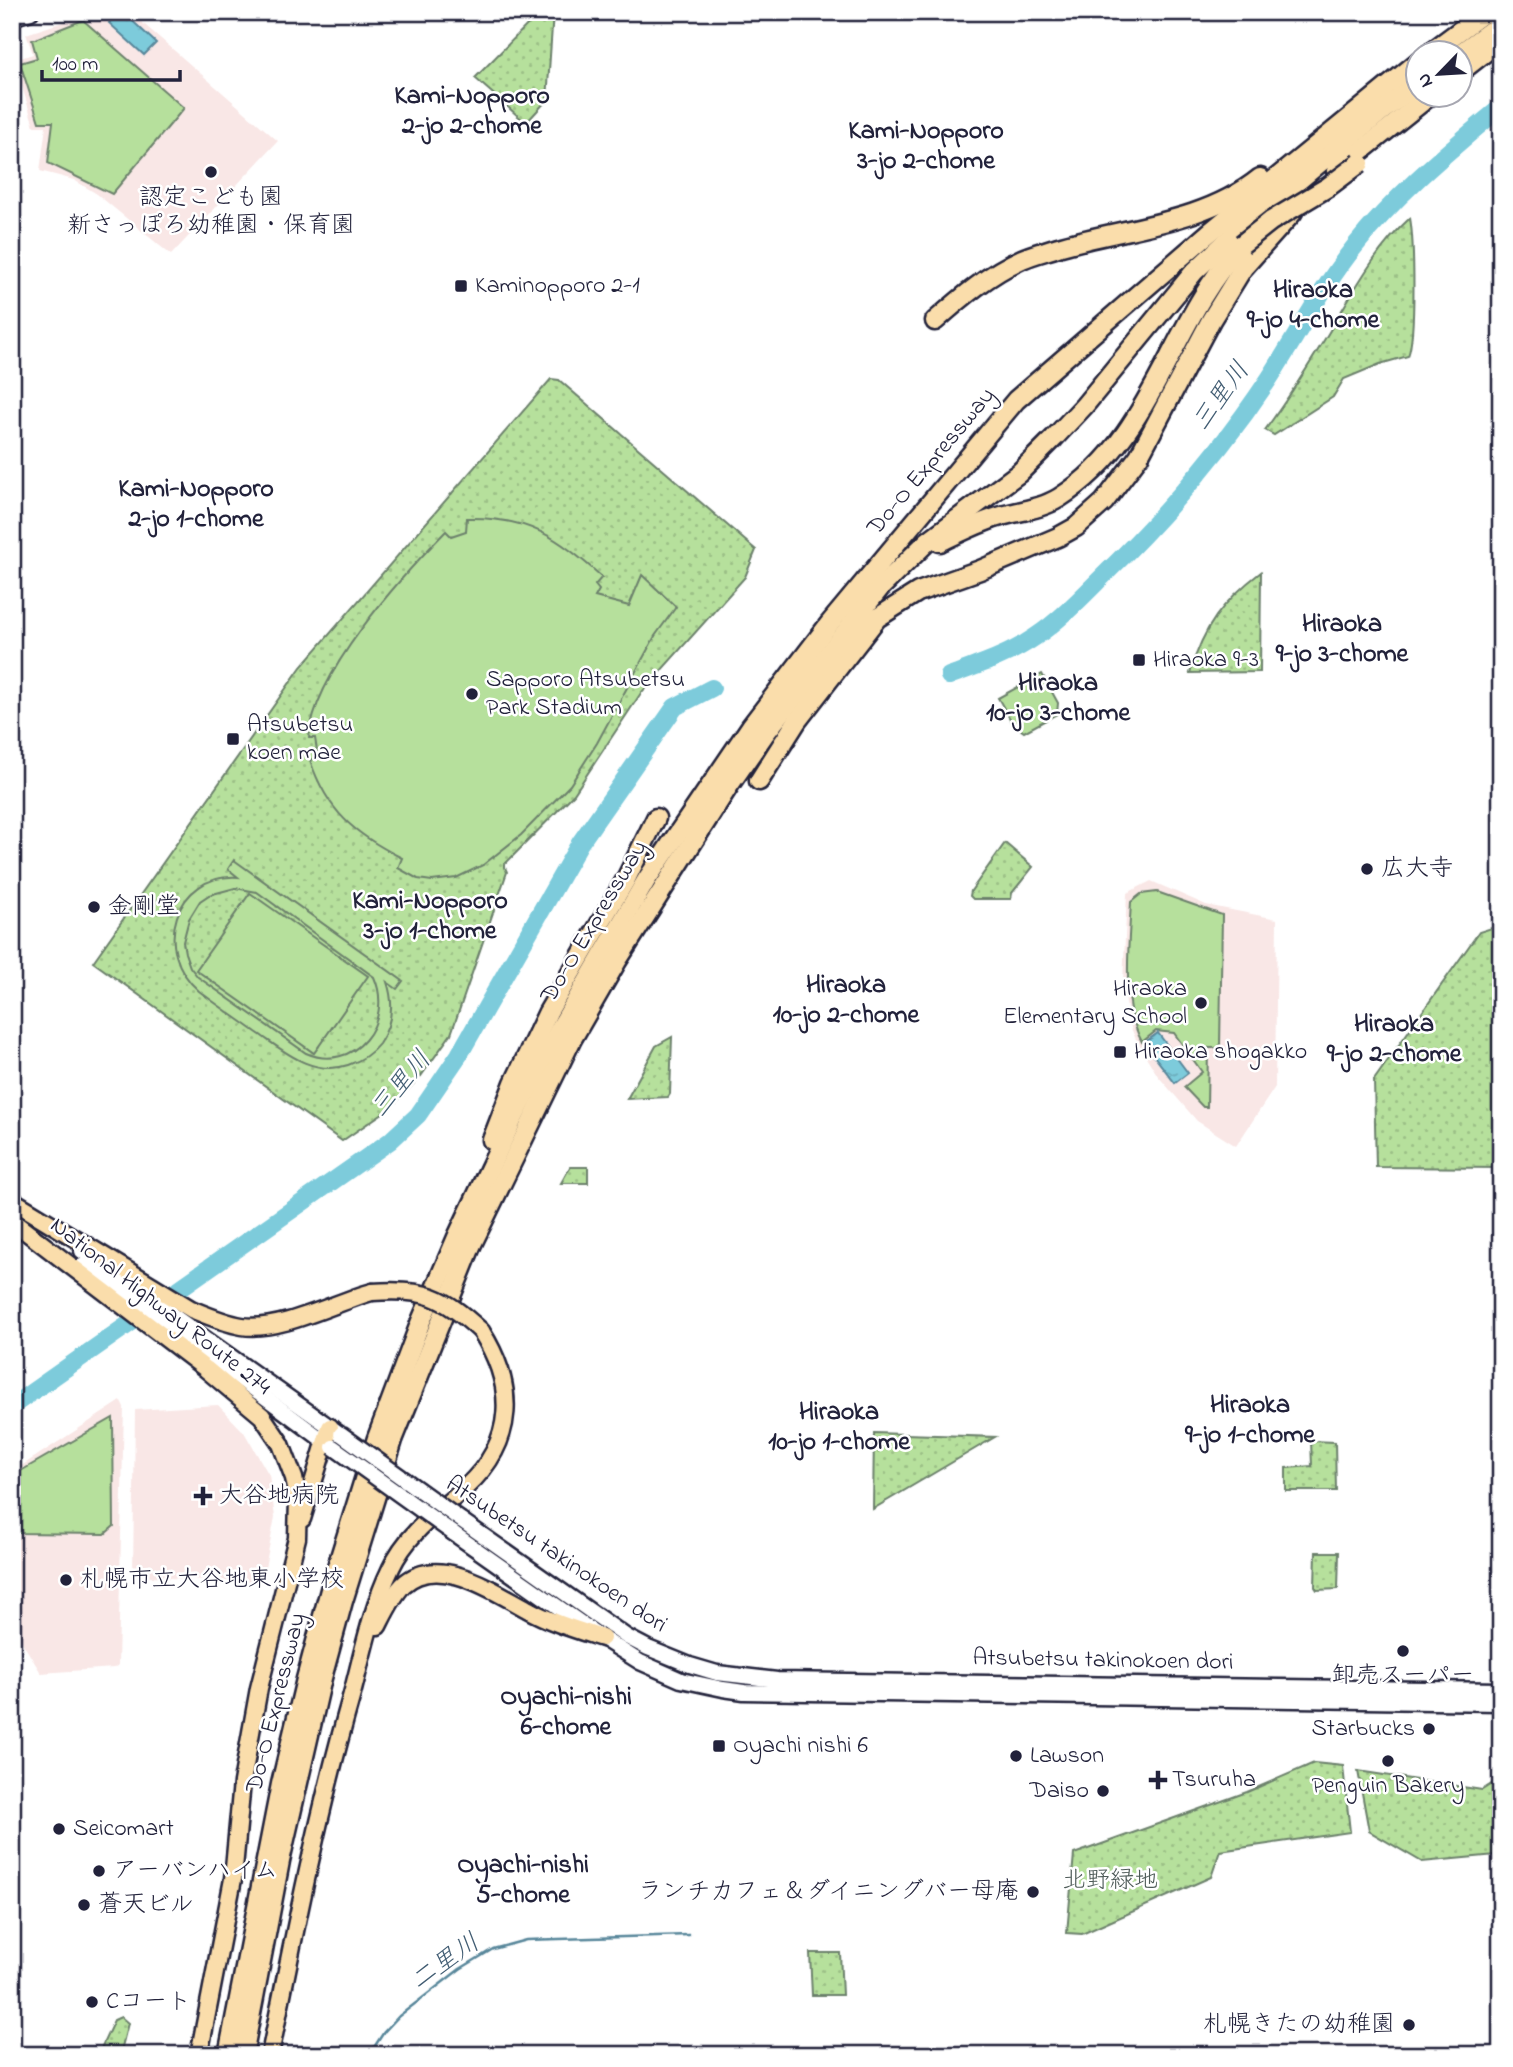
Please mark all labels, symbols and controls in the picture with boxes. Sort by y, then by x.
scale bar [42,38,180,82]
north arrow [1404,38,1474,108]
text: 100 m [52,50,98,80]
text: N [1411,68,1441,92]
district label: Kami-Nopporo 2-jo 2-chome [394,78,550,146]
district label: Kami-Nopporo 3-jo 2-chome [848,113,1004,181]
marker: 認定こども園 新さっぽろ幼稚園・保育園 [203,164,219,180]
place label: 認定こども園 新さっぽろ幼稚園・保育園 [67,181,355,244]
place label: Kaminopporo 2-1 [475,269,640,304]
district label: Hiraoka 9-jo 4-chome [1246,272,1381,340]
marker: Kaminopporo 2-1 [453,278,469,294]
water label: 三里川 [1184,354,1260,440]
street label: Do-O Expressway [859,380,1005,545]
district label: Kami-Nopporo 2-jo 1-chome [118,471,274,539]
district label: Hiraoka 9-jo 3-chome [1275,606,1410,674]
place label: Hiraoka 9-3 [1153,643,1259,678]
marker: Hiraoka 9-3 [1131,652,1147,668]
place label: Sapporo Atsubetsu Park Stadium [486,663,685,726]
district label: Hiraoka 10-jo 3-chome [986,665,1131,733]
marker: Sapporo Atsubetsu Park Stadium [464,686,480,702]
place label: Atsubetsu koen mae [247,708,353,771]
marker: Atsubetsu koen mae [225,731,241,747]
street label: Do-O Expressway [532,834,658,1011]
place label: 広大寺 [1381,852,1453,887]
marker: 広大寺 [1359,861,1375,877]
district label: Kami-Nopporo 3-jo 1-chome [352,883,508,951]
place label: 金剛堂 [108,890,180,925]
marker: 金剛堂 [86,899,102,915]
district label: Hiraoka 10-jo 2-chome [773,967,921,1035]
place label: Hiraoka Elementary School [1003,972,1187,1036]
marker: Hiraoka Elementary School [1193,995,1209,1011]
district label: Hiraoka 9-jo 2-chome [1326,1006,1463,1074]
place label: Hiraoka shogakko [1134,1035,1307,1070]
water label: 三里川 [362,1043,442,1127]
marker: Hiraoka shogakko [1112,1044,1128,1060]
street label: National Highway Route 274 [41,1209,278,1405]
district label: Hiraoka 9-jo 1-chome [1184,1387,1316,1455]
district label: Hiraoka 10-jo 1-chome [768,1394,911,1462]
street label: Atsubetsu takinokoen dori [438,1468,674,1642]
place label: 大谷地病院 [219,1479,339,1514]
marker: 大谷地病院 [193,1486,213,1506]
place label: 札幌市立大谷地東小学校 [80,1563,344,1598]
marker: 札幌市立大谷地東小学校 [58,1572,74,1588]
street label: Do-O Expressway [238,1610,317,1798]
street label: Atsubetsu takinokoen dori [972,1641,1234,1681]
marker: 卸売スーパー [1395,1643,1411,1659]
place label: 卸売スーパー [1331,1659,1475,1694]
district label: Oyachi-nishi 6-chome [500,1679,632,1747]
place label: Starbucks [1311,1712,1415,1747]
marker: Starbucks [1421,1721,1437,1737]
place label: Oyachi nishi 6 [733,1729,869,1765]
marker: Oyachi nishi 6 [711,1738,727,1754]
place label: Lawson [1030,1739,1104,1774]
marker: Lawson [1008,1748,1024,1764]
marker: Penguin Bakery [1380,1753,1396,1769]
place label: Tsuruha [1172,1763,1256,1798]
place label: Penguin Bakery [1312,1769,1464,1805]
marker: Tsuruha [1150,1772,1166,1788]
place label: Daiso [1028,1774,1089,1809]
marker: Daiso [1095,1783,1111,1799]
place label: Seicomart [73,1812,174,1847]
marker: Seicomart [51,1821,67,1837]
district label: Oyachi-nishi 5-chome [457,1847,589,1915]
place label: アーバンハイム [113,1854,278,1889]
marker: アーバンハイム [91,1863,107,1879]
park label: 北野緑地 [1062,1864,1158,1899]
place label: ランチカフェ＆ダイニングバー母庵 [638,1875,1019,1910]
marker: ランチカフェ＆ダイニングバー母庵 [1025,1884,1041,1900]
place label: 蒼天ビル [98,1888,194,1923]
marker: 蒼天ビル [76,1897,92,1913]
water label: 二里川 [403,1925,489,2001]
place label: Cコート [106,1985,191,2020]
marker: Cコート [84,1994,100,2010]
place label: 札幌きたの幼稚園 [1203,2008,1395,2043]
marker: 札幌きたの幼稚園 [1401,2017,1417,2033]

